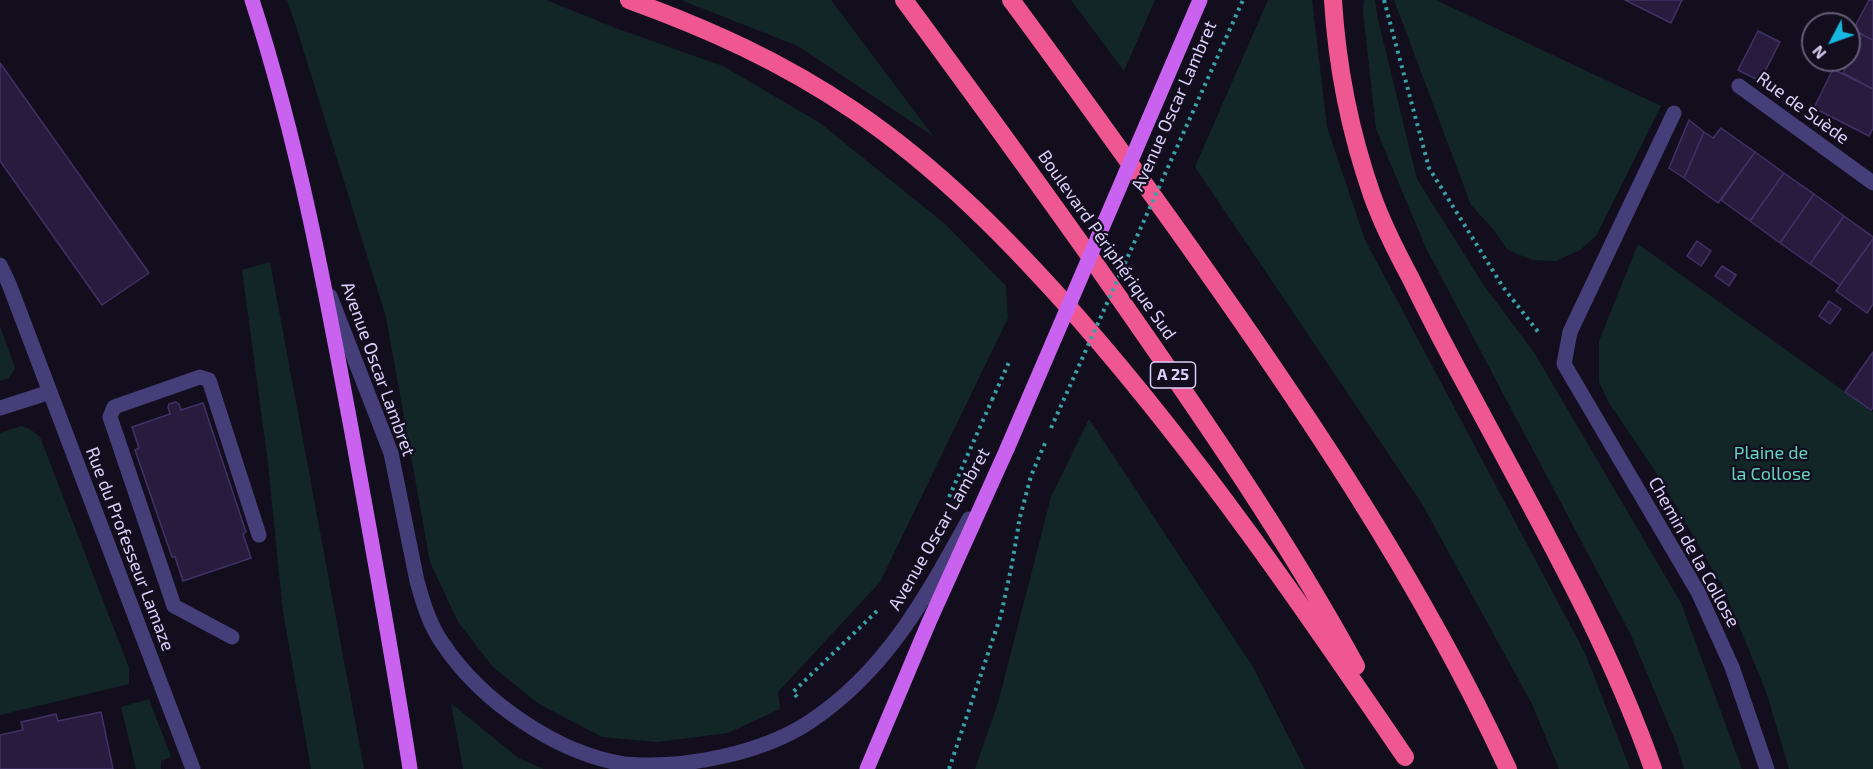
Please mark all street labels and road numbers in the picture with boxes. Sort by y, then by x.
street label: Avenue Oscar Lambret [1127,18,1221,194]
street label: Rue de Suède [1753,67,1853,149]
street label: Boulevard Périphérique Sud [1033,146,1181,344]
street label: Avenue Oscar Lambret [336,279,420,459]
road number: A 25 [1150,362,1196,388]
street label: Rue du Professeur Lamaze [81,444,179,654]
street label: Avenue Oscar Lambret [884,444,994,614]
street label: Chemin de la Collose [1644,473,1744,631]

